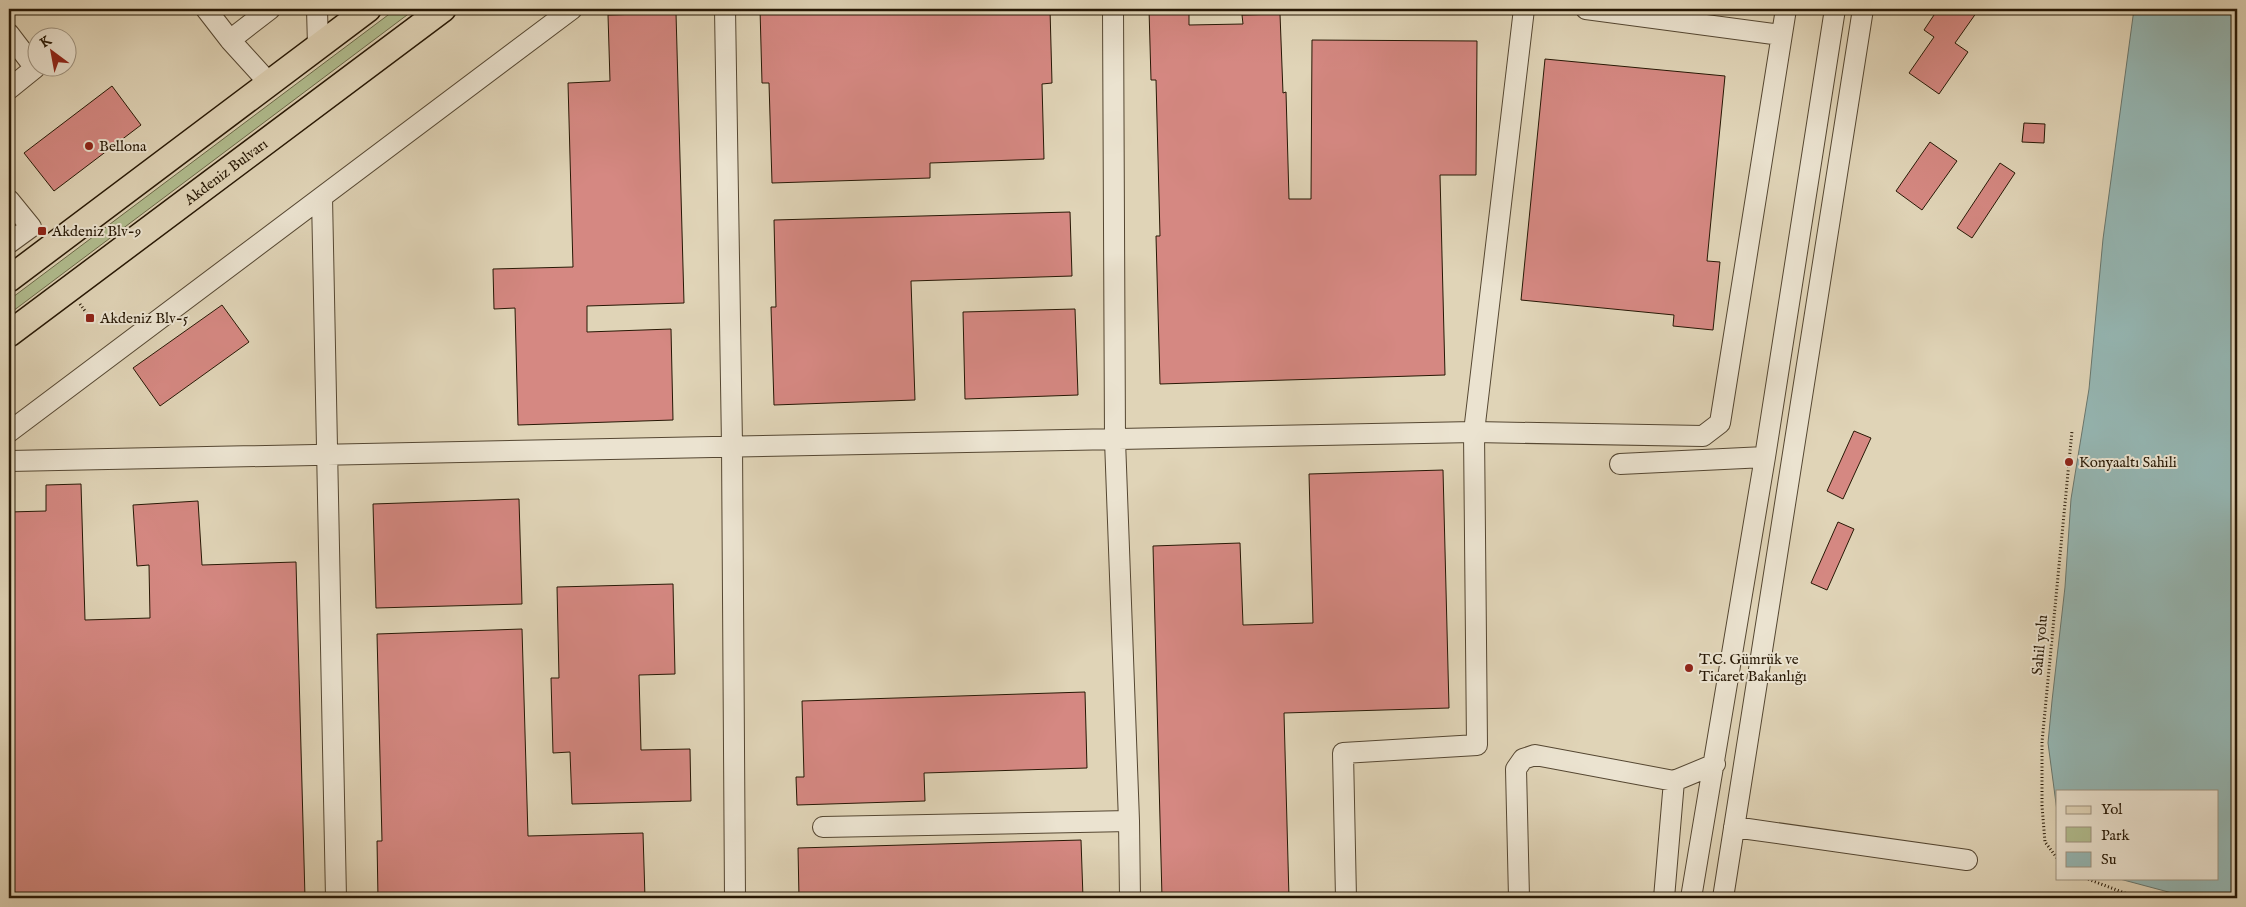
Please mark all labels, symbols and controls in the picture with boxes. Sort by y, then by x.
north arrow [28,28,78,78]
text: K [37,31,55,52]
street label: Akdeniz Bulvarı [180,134,271,210]
place label: Bellona [99,137,147,156]
marker: Bellona [83,140,95,152]
place label: Akdeniz Blv-9 [51,222,141,241]
marker: Akdeniz Blv-9 [36,225,48,237]
place label: Akdeniz Blv-5 [99,309,189,328]
marker: Akdeniz Blv-5 [84,312,96,324]
place label: Konyaaltı Sahili [2079,453,2177,472]
marker: Konyaaltı Sahili [2063,456,2075,468]
street label: Sahil yolu [2028,614,2052,676]
place label: T.C. Gümrük ve Ticaret Bakanlığı [1699,650,1807,686]
marker: T.C. Gümrük ve Ticaret Bakanlığı [1683,662,1695,674]
legend [2056,790,2218,880]
text: Yol [2101,800,2123,819]
text: Park [2101,826,2131,845]
text: Su [2101,850,2117,869]

